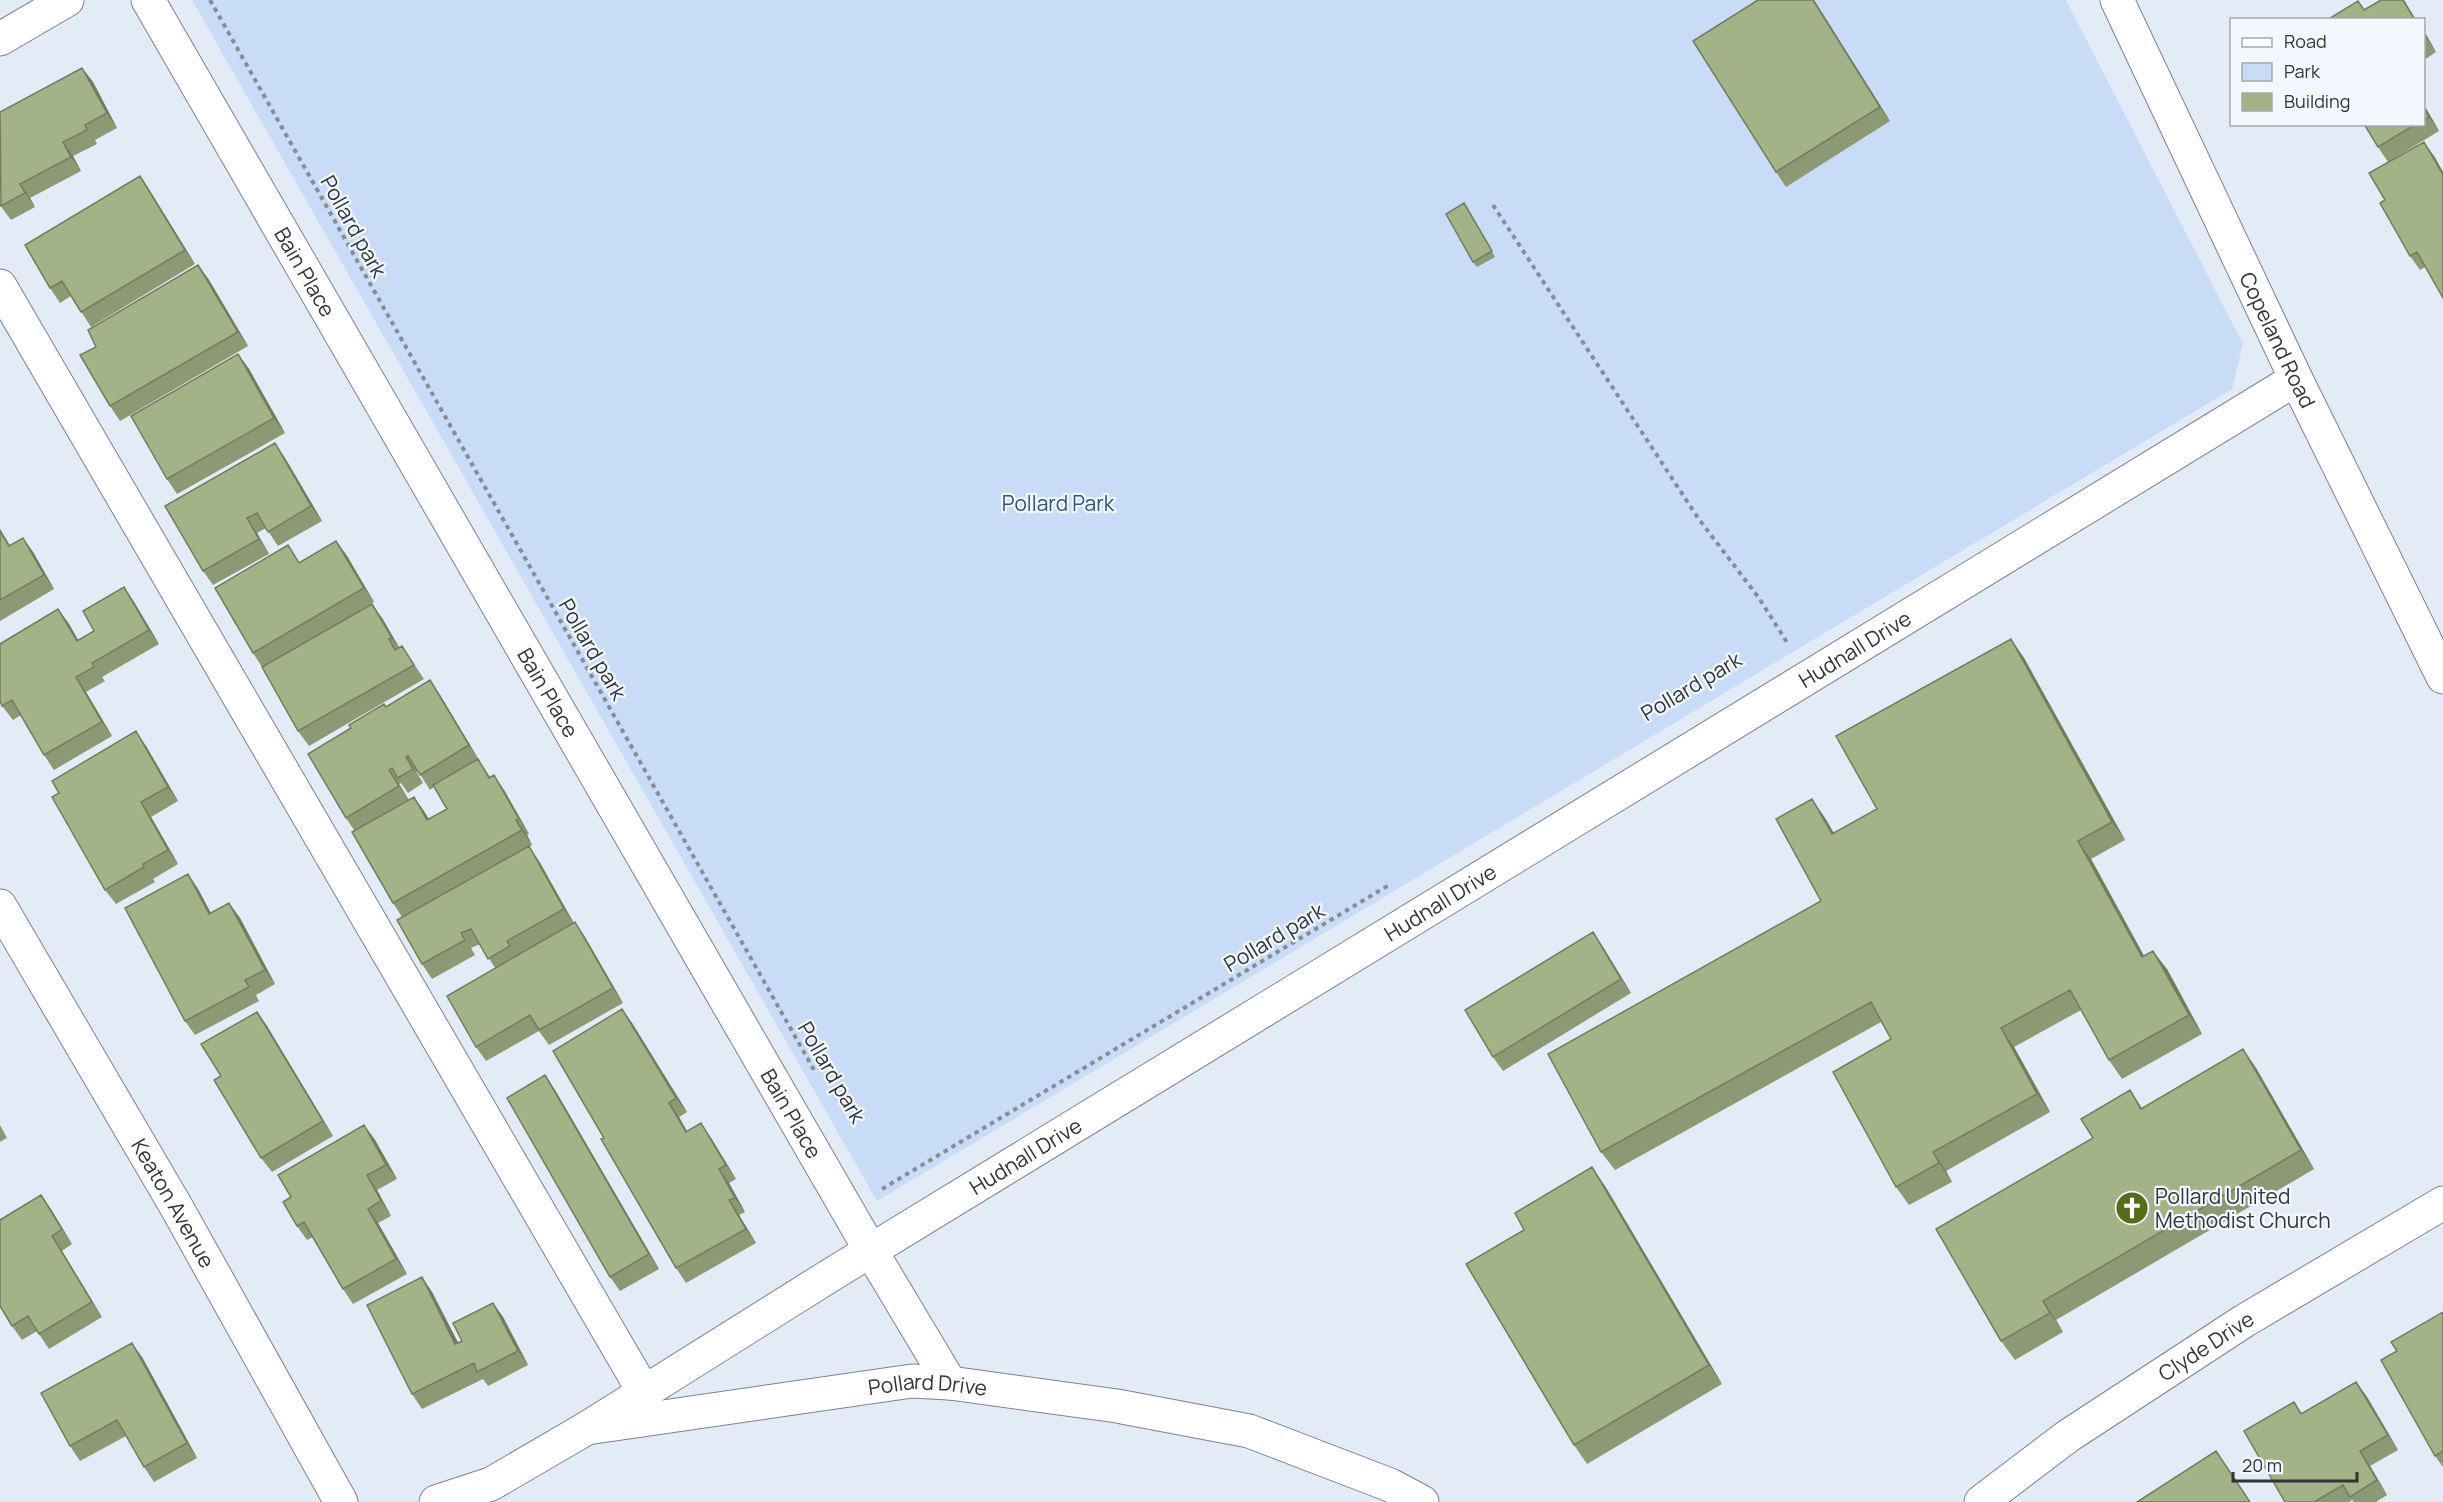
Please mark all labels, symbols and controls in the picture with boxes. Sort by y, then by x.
legend [2230,18,2425,126]
text: Road [2284,29,2327,53]
text: Park [2284,59,2321,83]
text: Building [2284,89,2350,113]
street label: Pollard park [314,170,394,283]
street label: Bain Place [268,222,342,322]
street label: Copeland Road [2233,267,2322,413]
park label: Pollard Park [1002,489,1115,517]
street label: Pollard park [553,593,634,705]
street label: Hudnall Drive [1793,604,1916,694]
street label: Bain Place [511,643,585,743]
street label: Pollard park [1636,645,1747,727]
street label: Hudnall Drive [1379,857,1501,947]
street label: Pollard park [1219,896,1330,978]
street label: Pollard park [792,1016,873,1128]
street label: Bain Place [755,1064,828,1163]
street label: Hudnall Drive [964,1111,1087,1201]
street label: Keaton Avenue [125,1133,221,1273]
place label: Pollard United Methodist Church [2155,1182,2331,1234]
church icon: Pollard United Methodist Church [2114,1190,2150,1226]
street label: Clyde Drive [2153,1304,2259,1387]
street label: Pollard Drive [866,1367,989,1402]
scale bar [2233,1445,2358,1483]
text: 20 m [2242,1453,2282,1477]

